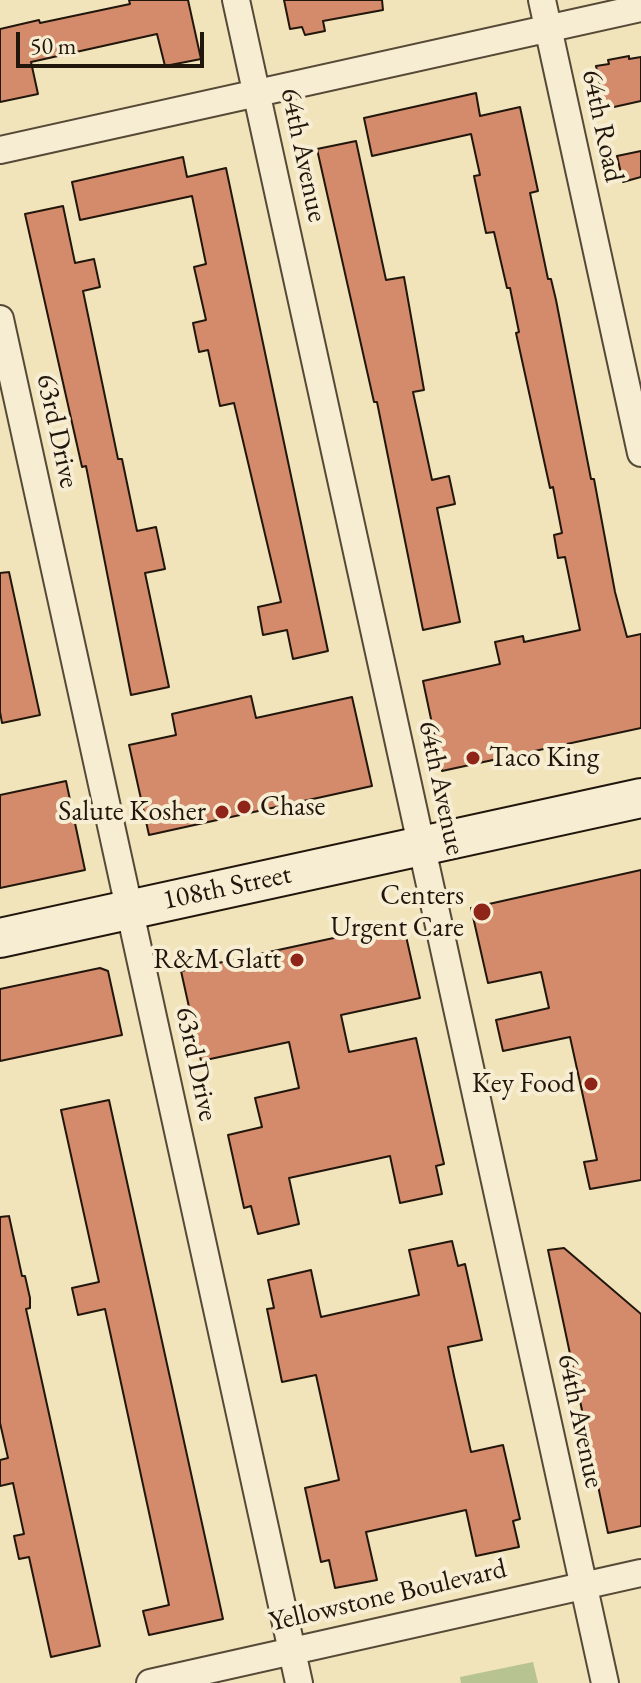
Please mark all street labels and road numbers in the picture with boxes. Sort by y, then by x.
street label: 64th Road [574,67,630,185]
street label: 64th Avenue [272,85,334,225]
street label: 63rd Drive [29,371,85,491]
street label: 64th Avenue [410,718,472,858]
street label: 108th Street [160,858,294,918]
street label: 63rd Drive [168,1004,224,1124]
street label: 64th Avenue [549,1351,611,1491]
street label: Yellowstone Boulevard [266,1552,510,1640]

